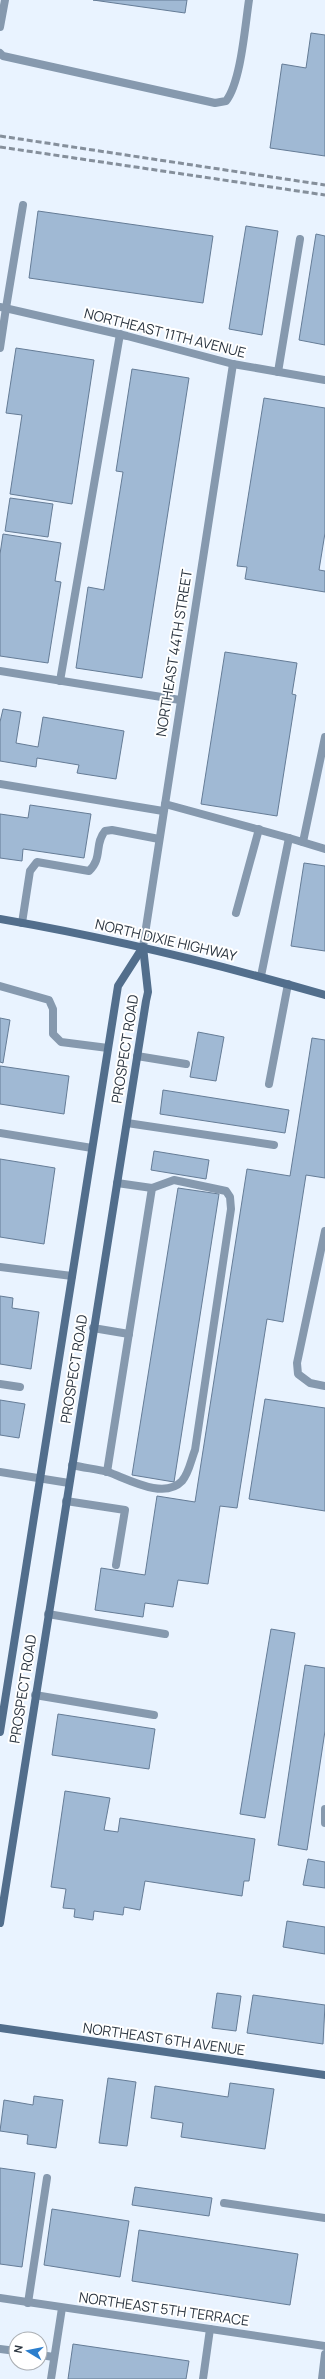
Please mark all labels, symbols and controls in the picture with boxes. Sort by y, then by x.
street label: NORTHEAST 11TH AVENUE [82,303,248,362]
street label: NORTHEAST 44TH STREET [151,567,196,738]
street label: NORTH DIXIE HIGHWAY [93,914,239,965]
street label: PROSPECT ROAD [107,993,142,1105]
street label: PROSPECT ROAD [56,1313,91,1425]
street label: PROSPECT ROAD [5,1633,40,1745]
street label: NORTHEAST 6TH AVENUE [82,2018,246,2059]
street label: NORTHEAST 5TH TERRACE [78,2287,250,2330]
north arrow [8,2331,48,2371]
text: N [10,2344,26,2354]

